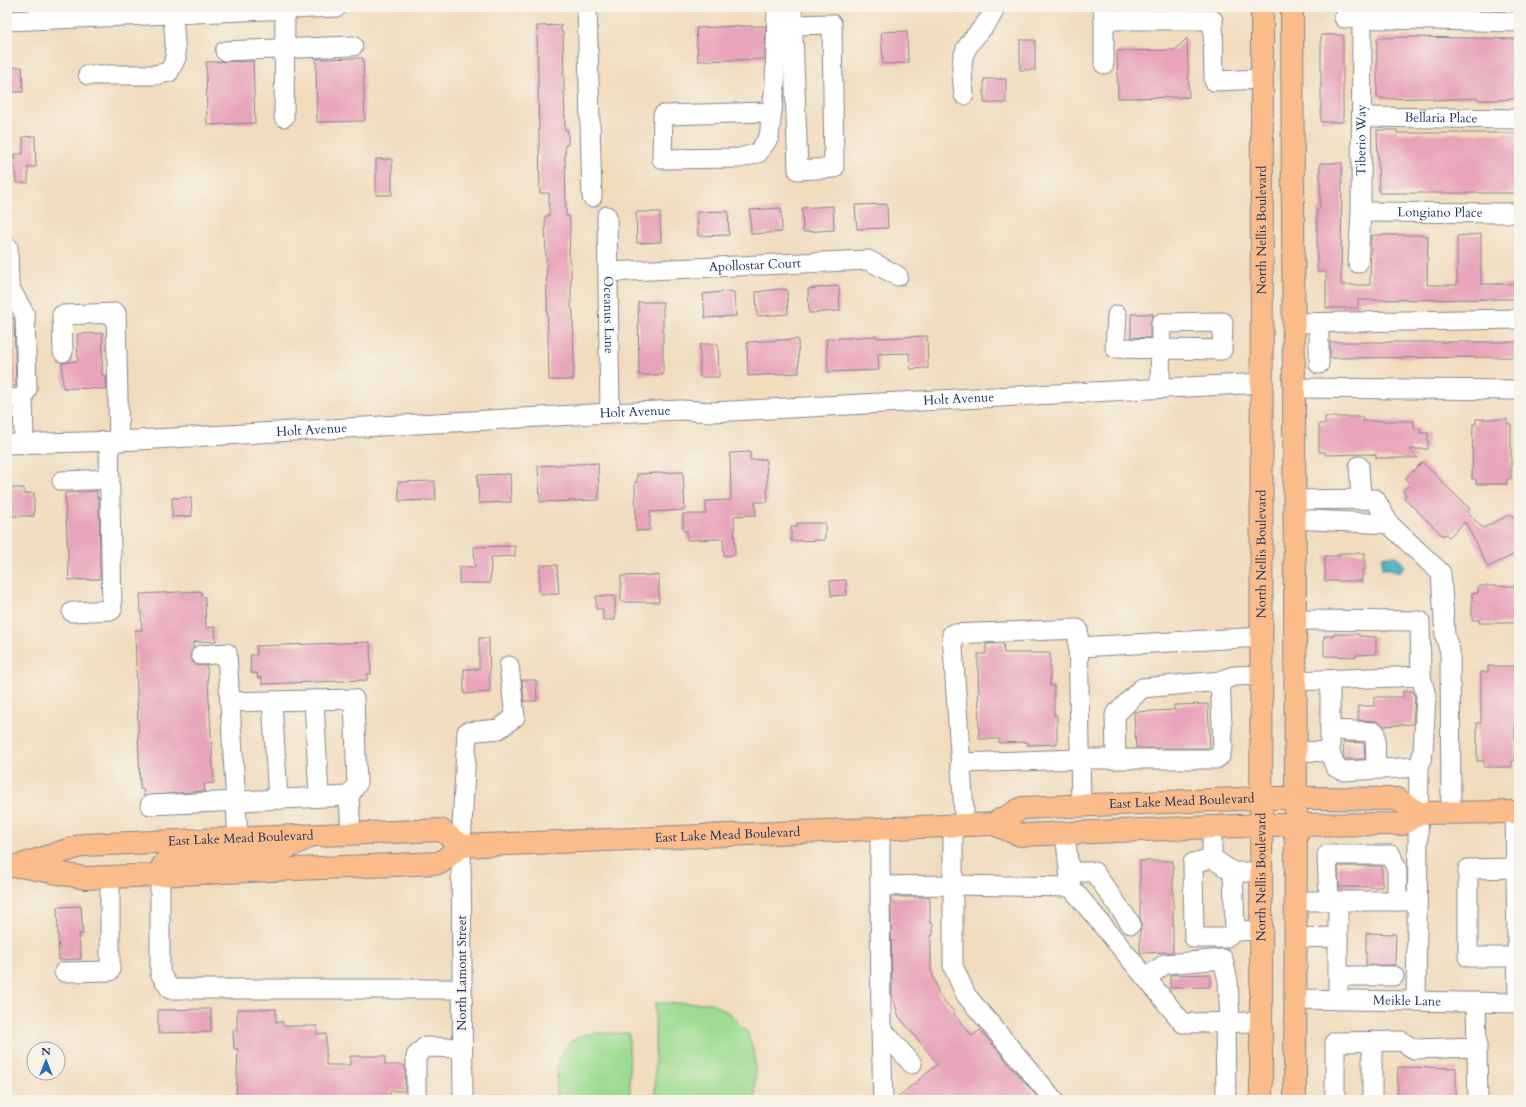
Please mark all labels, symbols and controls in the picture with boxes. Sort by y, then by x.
street label: Tiberio Way [1352,104,1371,176]
street label: Bellaria Place [1404,109,1478,127]
street label: North Nellis Boulevard [1253,165,1271,294]
street label: Longiano Place [1397,203,1483,222]
street label: Apollostar Court [708,254,801,276]
street label: Oceanus Lane [599,276,618,354]
street label: Holt Avenue [923,388,995,410]
street label: Holt Avenue [599,401,671,423]
street label: Holt Avenue [276,419,348,441]
street label: North Nellis Boulevard [1252,489,1271,618]
street label: East Lake Mead Boulevard [1109,789,1255,813]
street label: North Nellis Boulevard [1252,812,1270,941]
street label: East Lake Mead Boulevard [654,823,801,847]
street label: East Lake Mead Boulevard [167,826,314,850]
street label: North Lamont Street [453,915,471,1031]
street label: Meikle Lane [1373,991,1441,1011]
north arrow [26,1041,66,1081]
text: N [41,1044,51,1059]

